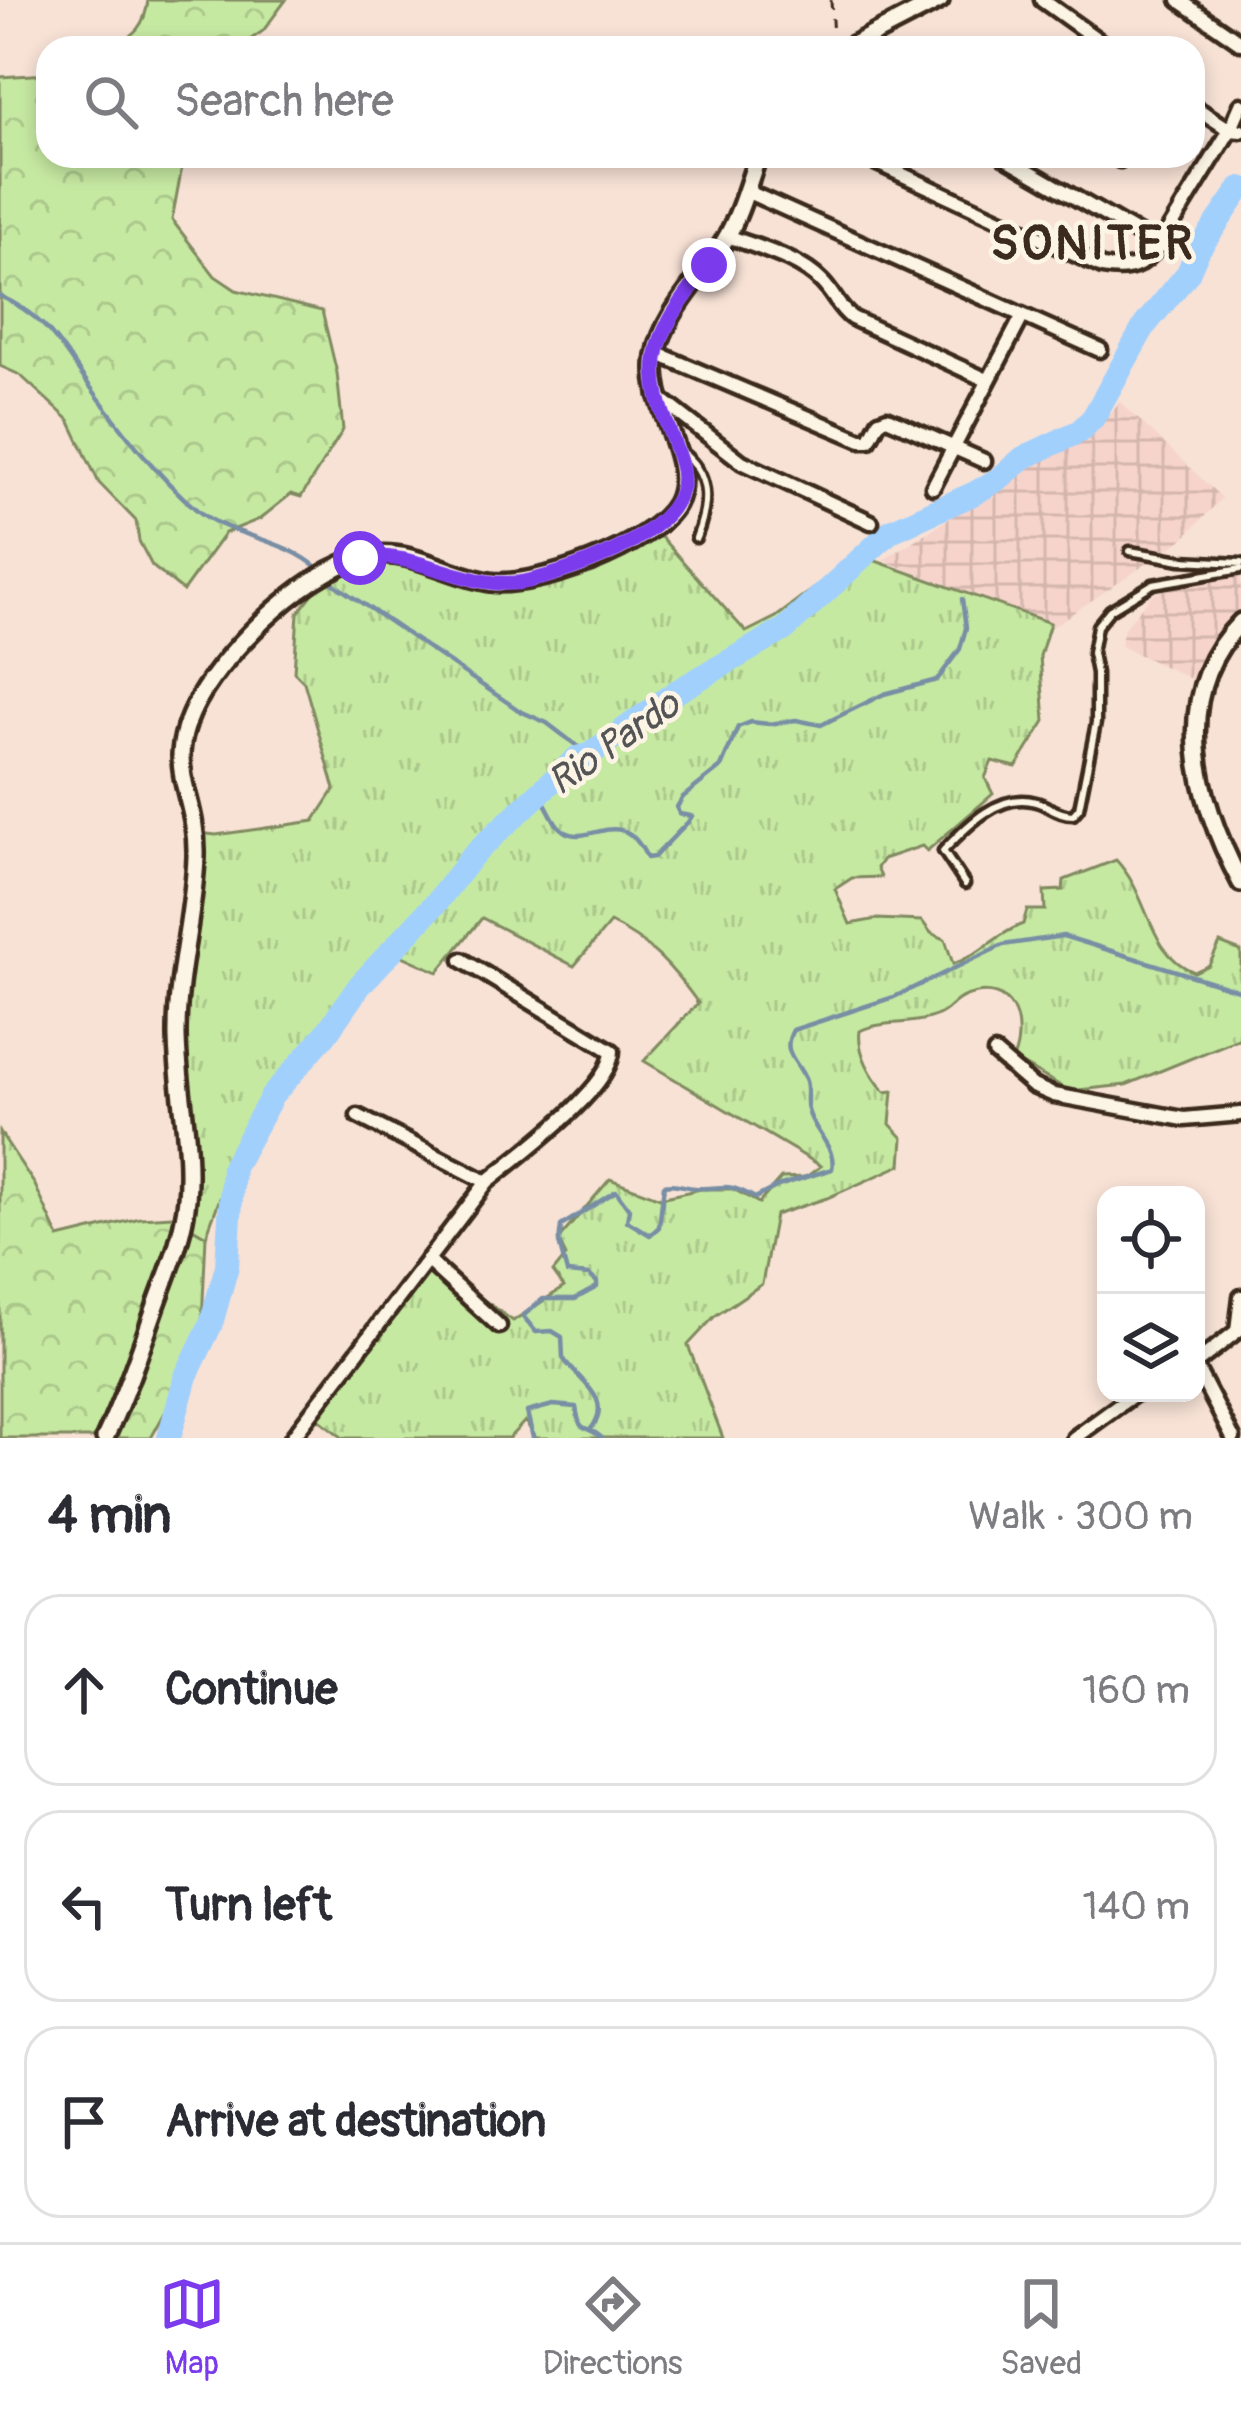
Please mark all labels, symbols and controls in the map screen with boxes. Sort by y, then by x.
search box [36,36,1205,168]
icon: search [78,69,144,135]
text: Search here [174,74,394,130]
district label: SONITER [991,214,1195,274]
route end [682,238,736,292]
route start [333,531,387,585]
water label: Rio Pardo [539,679,692,806]
map controls [1097,1186,1205,1402]
button: locate [1097,1186,1205,1294]
button: layers [1097,1294,1205,1402]
text: 4 min [48,1484,171,1548]
text: Walk · 300 m [968,1492,1193,1541]
icon: ahead [51,1657,117,1723]
text: Continue [165,1662,338,1718]
text: 160 m [1082,1666,1190,1715]
icon: left [51,1873,117,1939]
text: Turn left [165,1878,332,1934]
text: 140 m [1082,1882,1190,1931]
icon: arrive [51,2089,117,2155]
text: Arrive at destination [165,2094,546,2150]
tab: Map [159,2271,225,2384]
tab: Directions [543,2271,683,2384]
tab: Saved [1000,2271,1082,2384]

